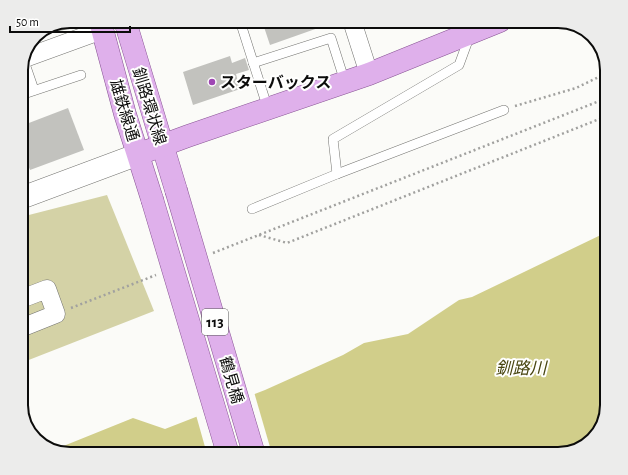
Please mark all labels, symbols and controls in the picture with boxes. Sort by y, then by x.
scale bar [10,8,130,34]
text: 50 m [16,16,39,28]
street label: 釧路環状線 [130,65,169,147]
place label: スターバックス [220,74,331,91]
street label: 雄鉄線通 [107,77,142,143]
marker: スターバックス [207,77,217,87]
road number: 113 [202,309,228,335]
street label: 鶴見橋 [217,355,246,406]
water label: 釧路川 [496,359,548,377]

